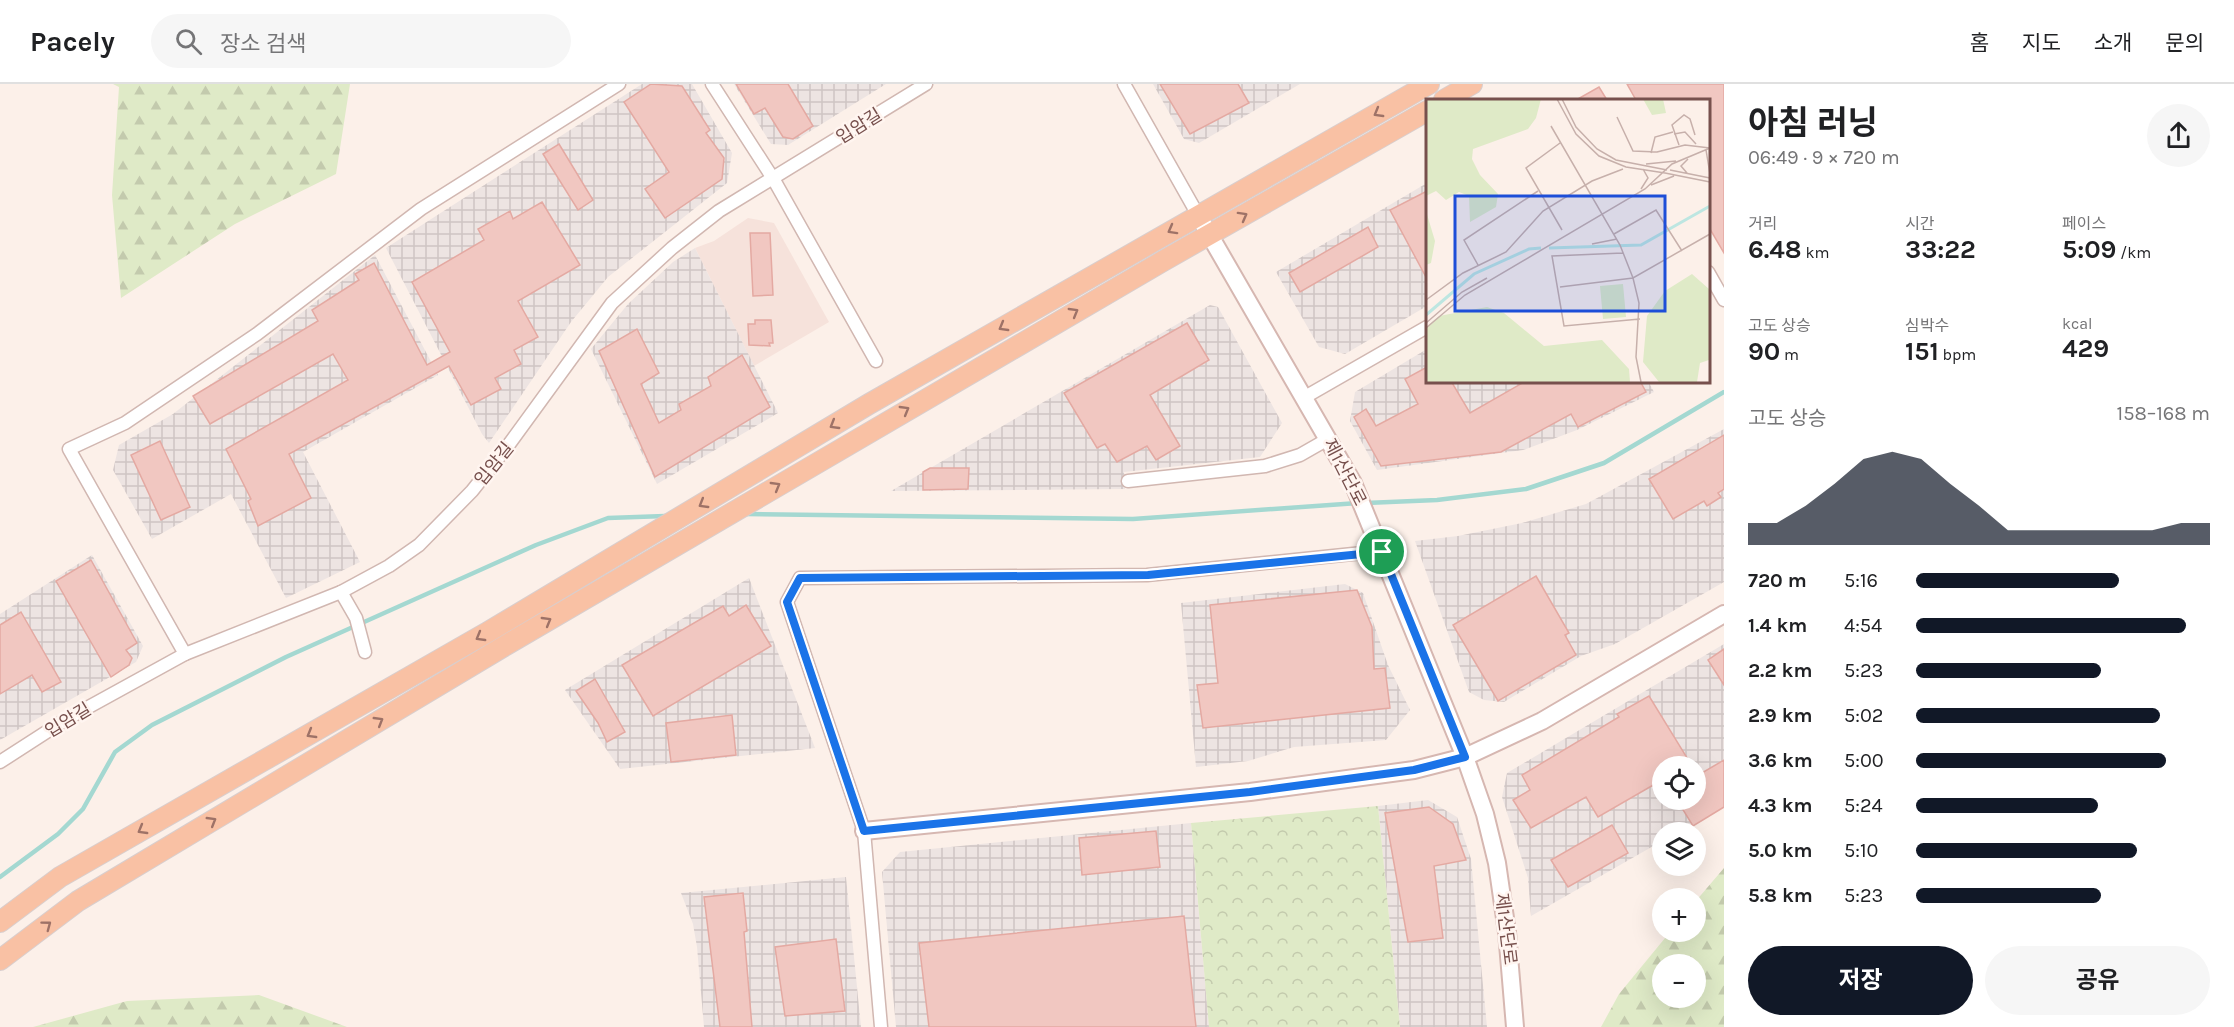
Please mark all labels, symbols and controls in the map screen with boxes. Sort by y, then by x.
search box [151,14,571,68]
text: Pacely [30,25,115,58]
icon: search [172,25,205,58]
text: 장소 검색 [220,31,306,57]
text: 홈 [1970,31,1989,55]
text: 지도 [2022,31,2061,55]
text: 소개 [2094,31,2132,55]
text: 문의 [2165,31,2204,55]
inset map [1426,99,1709,382]
street label: 입암길 [832,104,886,148]
text: 아침 러닝 [1748,104,1878,142]
button: share [2147,104,2210,167]
one-way arrow [1374,106,1384,118]
text: 06:49 · 9 × 720 m [1748,146,1900,169]
one-way arrow [1237,211,1247,223]
text: 거리 [1748,214,1777,233]
text: 시간 [1905,214,1934,233]
text: 페이스 [2062,214,2106,233]
one-way arrow [1168,222,1178,234]
text: 6.48 [1748,234,1802,265]
text: 33:22 [1905,234,1976,265]
text: 5:09 [2062,234,2116,265]
text: km [1802,243,1829,262]
text: /km [2116,243,2151,262]
one-way arrow [1068,308,1078,320]
text: kcal [2062,314,2093,333]
text: 고도 상승 [1748,316,1811,335]
text: 심박수 [1905,316,1949,335]
one-way arrow [999,320,1009,331]
text: 429 [2062,333,2109,364]
text: 90 [1748,336,1780,367]
text: 151 [1905,336,1939,367]
text: m [1780,345,1799,364]
text: bpm [1939,345,1976,364]
text: 158–168 m [2117,402,2210,425]
one-way arrow [899,406,909,417]
text: 고도 상승 [1748,407,1826,430]
one-way arrow [830,418,840,430]
street label: 제1산단로 [1319,435,1371,509]
street label: 입암길 [470,438,518,490]
one-way arrow [770,482,780,493]
one-way arrow [699,497,709,509]
pin [1356,526,1407,577]
icon: arrive [1365,535,1398,568]
text: 720 m [1748,569,1807,592]
text: 5:16 [1844,569,1878,592]
text: 1.4 km [1748,614,1807,637]
text: 4:54 [1844,614,1882,637]
one-way arrow [541,617,551,628]
one-way arrow [476,630,486,641]
text: 2.2 km [1748,659,1812,682]
text: 5:23 [1844,659,1883,682]
street label: 입암길 [41,698,95,742]
text: 2.9 km [1748,704,1812,727]
text: 5:02 [1844,704,1883,727]
one-way arrow [373,716,383,728]
one-way arrow [307,726,317,738]
text: 3.6 km [1748,749,1813,772]
text: 5:00 [1844,749,1884,772]
map controls [1652,756,1706,1008]
button: locate [1652,756,1706,810]
text: 4.3 km [1748,794,1813,817]
text: 5:24 [1844,794,1883,817]
one-way arrow [206,817,216,828]
button: layers [1652,822,1706,876]
one-way arrow [137,823,148,835]
text: 5.0 km [1748,839,1812,862]
text: 5:10 [1844,839,1878,862]
text: 5.8 km [1748,884,1813,907]
text: 5:23 [1844,884,1883,907]
button: + [1652,888,1706,942]
street label: 제1산단로 [1491,892,1521,966]
one-way arrow [40,921,51,932]
button: 저장 [1748,946,1973,1015]
button: 공유 [1985,946,2210,1015]
button: − [1652,954,1706,1008]

